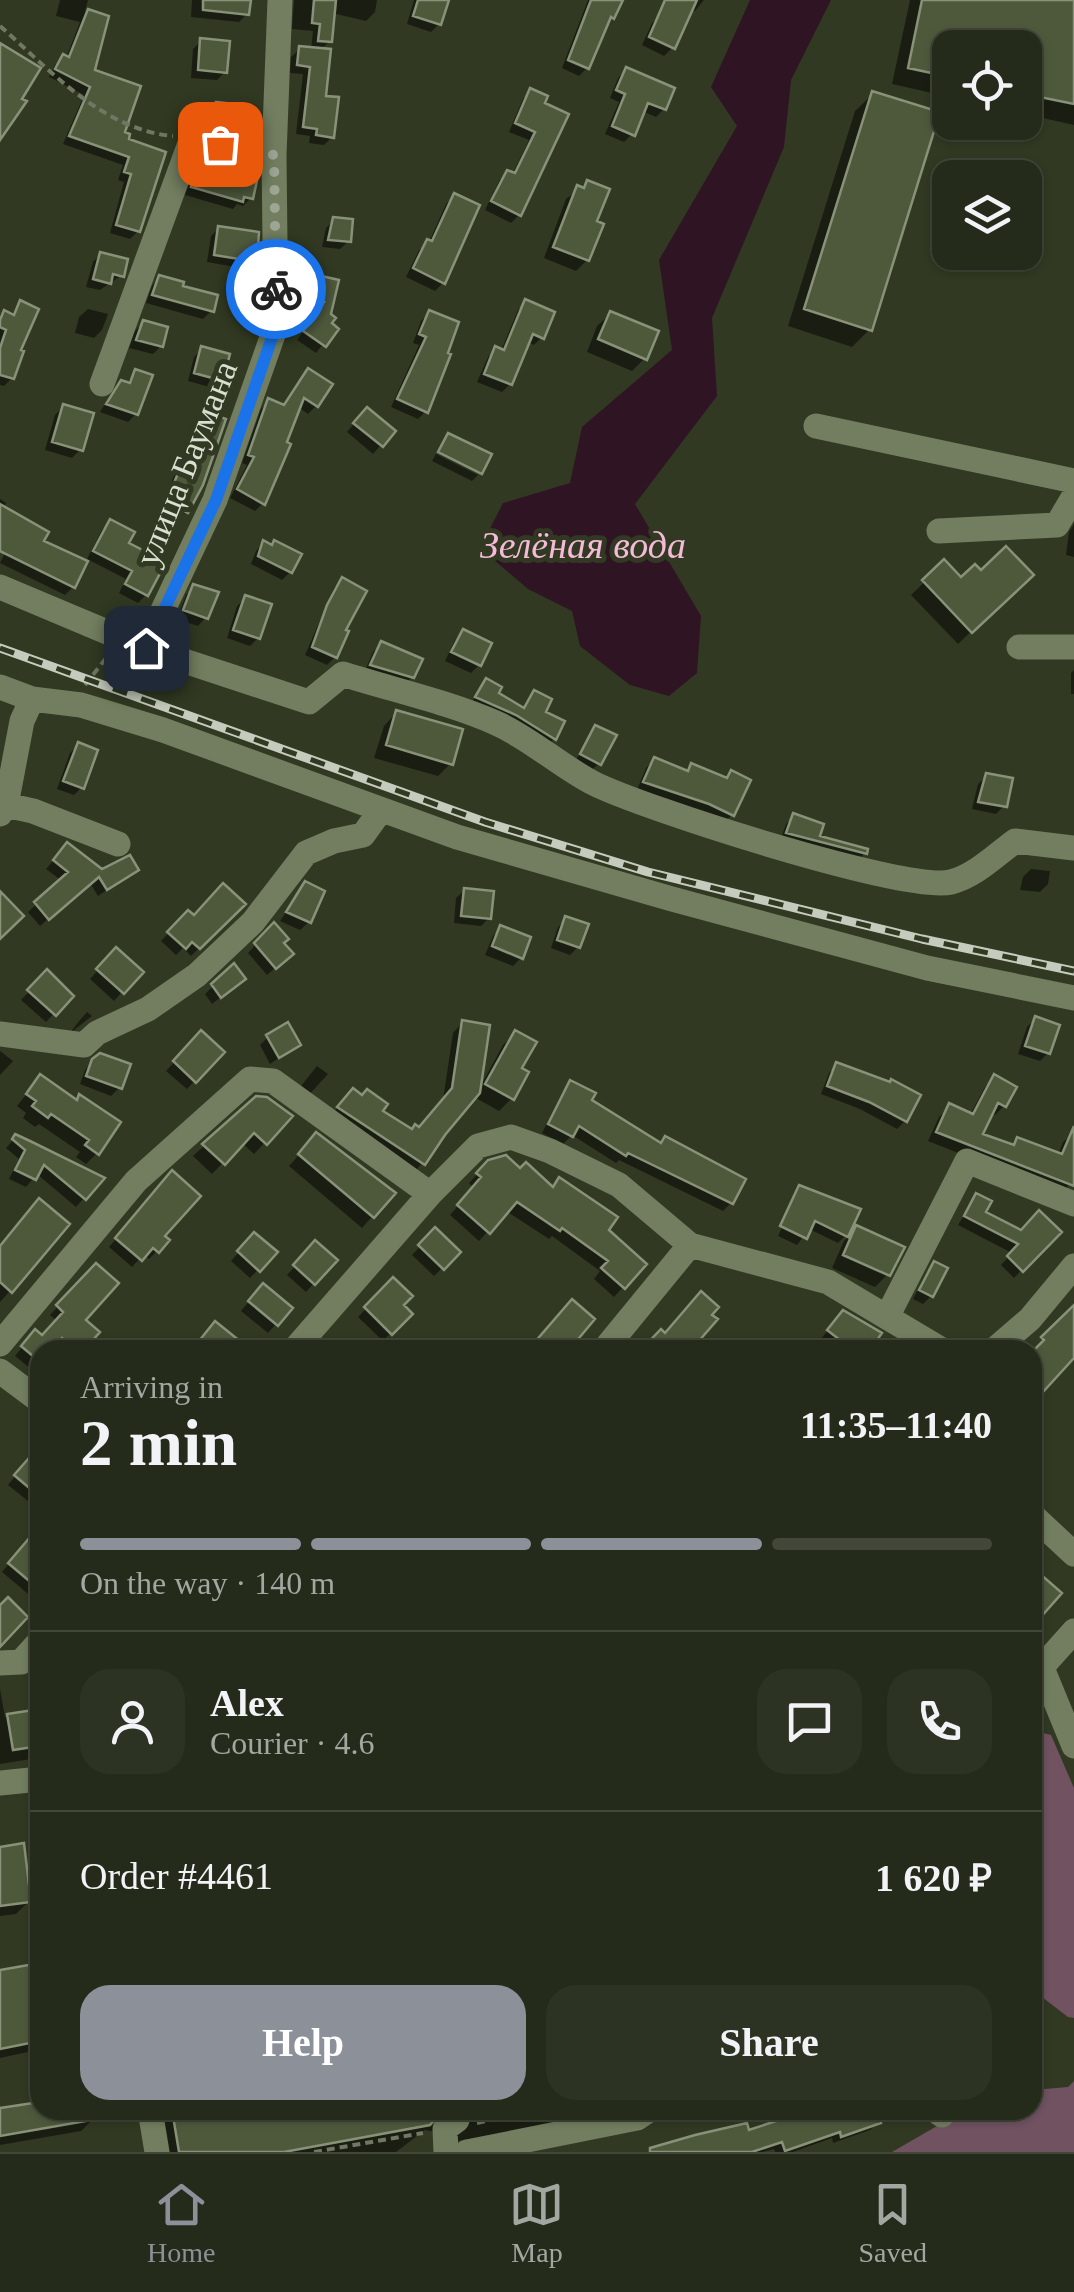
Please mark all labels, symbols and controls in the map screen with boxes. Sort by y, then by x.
map controls [932,30,1042,270]
button: locate [932,30,1042,140]
pin [178,102,263,187]
icon: bag [193,117,248,172]
button: layers [932,160,1042,270]
courier [226,239,326,339]
icon: bike [249,262,304,317]
street label: улица Баумана [128,354,246,571]
water label: Зелёная вода [480,524,686,566]
pin [104,606,189,691]
icon: home [119,621,174,676]
text: Arriving in [80,1369,223,1405]
text: 11:35–11:40 [800,1404,992,1446]
text: 2 min [80,1407,237,1479]
text: On the way · 140 m [80,1565,335,1601]
button: person [80,1669,185,1774]
button: chat [757,1669,862,1774]
button: phone [887,1669,992,1774]
text: Alex [210,1682,284,1724]
text: Courier · 4.6 [210,1725,374,1761]
text: Order #4461 [80,1855,273,1897]
text: 1 620 ₽ [875,1857,992,1899]
button: Help [80,1985,526,2100]
button: Share [546,1985,992,2100]
tab: Home [147,2177,215,2269]
tab: Map [509,2177,564,2269]
tab: Saved [859,2177,927,2269]

